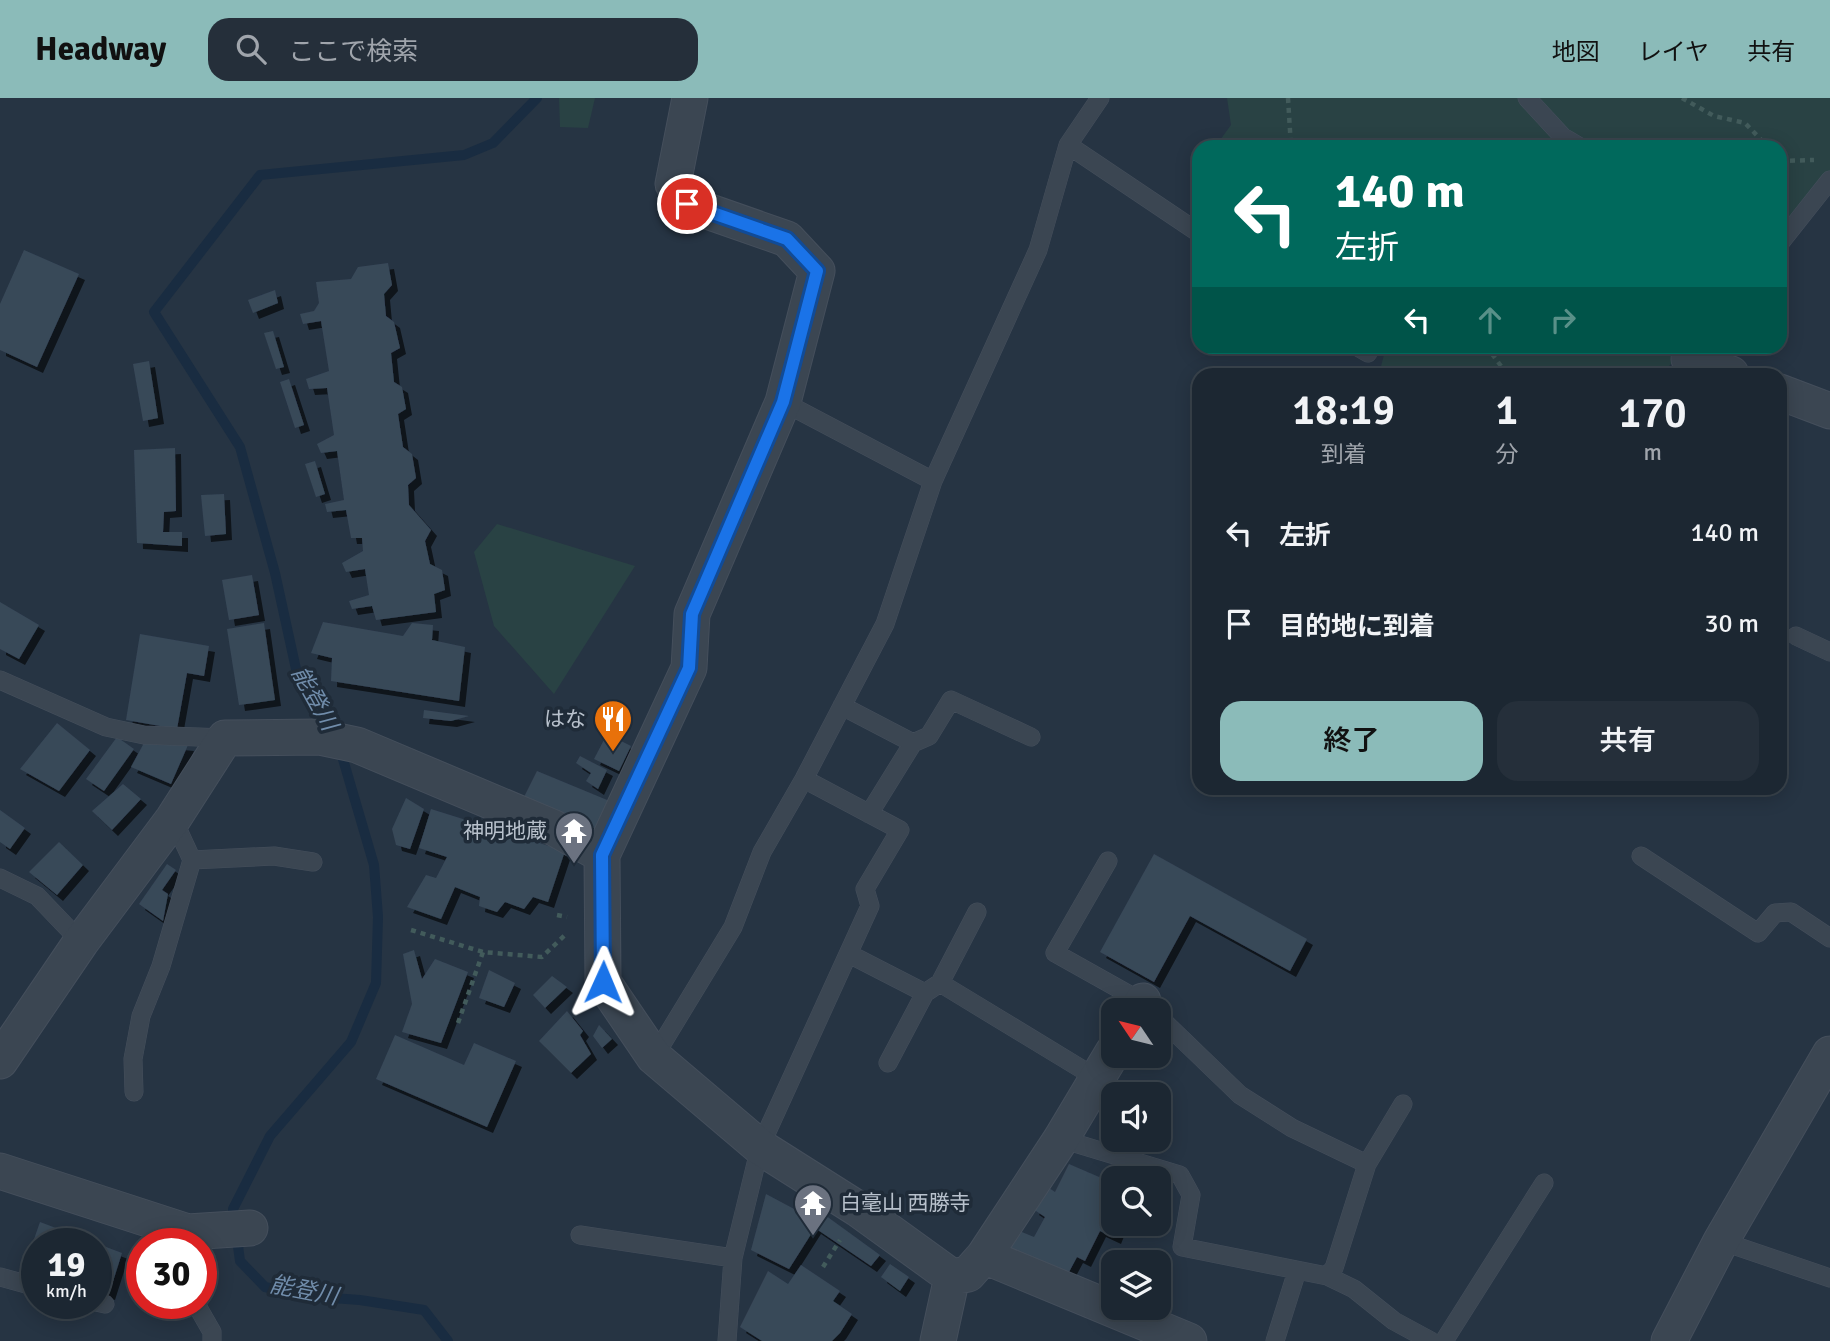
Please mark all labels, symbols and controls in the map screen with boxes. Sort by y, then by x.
search box [208,18,698,81]
text: Headway [35,29,166,70]
icon: search [232,30,270,68]
text: ここで検索 [288,36,418,68]
text: 地図 [1552,37,1600,67]
text: レイヤ [1638,37,1709,67]
text: 共有 [1747,37,1795,67]
text: 140 m [1335,161,1465,221]
icon: left [1220,168,1311,259]
pin [657,174,717,234]
icon: arrive [668,185,706,223]
text: 左折 [1335,228,1399,267]
icon: left [1398,301,1436,339]
icon: ahead [1471,301,1509,339]
icon: right [1544,301,1582,339]
text: 18:19 [1292,385,1395,436]
text: 1 [1495,385,1518,436]
text: 170 [1619,388,1687,439]
text: m [1643,438,1662,467]
text: 到着 [1321,440,1367,469]
text: 分 [1495,440,1518,469]
icon: left [1220,514,1258,552]
text: 140 m [1690,517,1759,549]
text: 左折 [1279,520,1331,552]
icon: arrive [1220,605,1258,643]
text: 30 m [1704,608,1759,640]
text: 目的地に到着 [1279,611,1435,643]
water label: 能登川 [285,661,345,738]
restaurant icon: はな [592,698,634,753]
button: 終了 [1220,701,1483,781]
button: 共有 [1497,701,1759,781]
place label: はな [544,706,586,732]
temple icon: 神明地蔵 [553,810,595,865]
place label: 神明地蔵 [463,818,547,844]
position arrow [566,945,640,1019]
north arrow [1101,998,1171,1068]
map controls [1101,998,1171,1320]
button: sound [1101,1082,1171,1152]
button: search [1101,1166,1171,1236]
temple icon: 白毫山 西勝寺 [792,1182,834,1237]
place label: 白毫山 西勝寺 [840,1190,971,1216]
speed limit sign: 30 [126,1228,217,1319]
text: 19 [48,1243,85,1286]
button: layers [1101,1250,1171,1320]
water label: 能登川 [267,1270,343,1312]
text: km/h [46,1280,87,1302]

